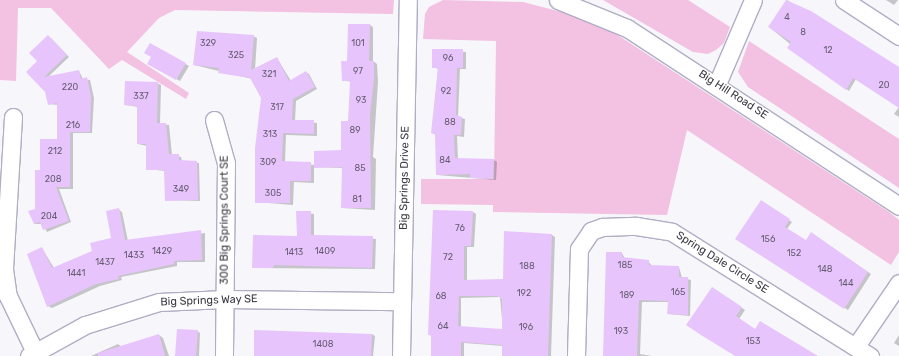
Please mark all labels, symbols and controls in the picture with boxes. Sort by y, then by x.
house number: 4 [784,12,790,22]
house number: 8 [800,27,806,37]
house number: 329 [200,38,216,48]
house number: 101 [351,38,365,48]
house number: 12 [823,45,833,55]
house number: 325 [228,50,244,60]
house number: 96 [443,53,453,63]
house number: 97 [353,66,363,76]
street label: Big Hill Road SE [696,68,770,122]
house number: 321 [262,69,276,79]
house number: 20 [879,80,889,90]
house number: 220 [62,82,78,92]
house number: 92 [441,86,451,96]
house number: 337 [133,91,149,101]
house number: 93 [356,95,366,105]
house number: 317 [270,102,284,112]
house number: 88 [444,117,456,127]
house number: 216 [66,120,80,130]
house number: 89 [349,125,361,135]
street label: Big Springs Drive SE [397,126,413,230]
house number: 313 [263,129,277,139]
house number: 212 [48,146,62,156]
street label: 300 Big Springs Court SE [218,155,232,285]
house number: 84 [439,155,451,165]
house number: 309 [260,157,276,167]
house number: 85 [354,163,366,173]
house number: 208 [45,174,61,184]
house number: 349 [173,184,189,194]
house number: 305 [265,188,281,198]
house number: 81 [352,194,362,204]
house number: 204 [41,211,57,221]
house number: 76 [455,223,465,233]
street label: Spring Dale Circle SE [673,229,771,297]
house number: 156 [761,234,775,244]
house number: 1429 [152,246,172,256]
house number: 1409 [315,246,335,256]
house number: 1413 [285,247,303,257]
house number: 152 [787,248,801,258]
house number: 1433 [124,250,144,260]
house number: 72 [443,252,453,262]
house number: 1437 [95,257,115,267]
house number: 185 [618,260,632,270]
house number: 188 [519,261,535,271]
house number: 148 [817,264,833,274]
house number: 1441 [67,268,85,278]
house number: 144 [838,278,854,288]
house number: 165 [671,287,685,297]
house number: 192 [517,288,531,298]
house number: 189 [620,290,634,300]
house number: 68 [435,291,447,301]
street label: Big Springs Way SE [160,293,258,309]
house number: 64 [437,321,449,331]
house number: 196 [519,322,533,332]
house number: 193 [614,326,628,336]
house number: 153 [746,336,760,346]
house number: 1408 [313,339,333,349]

